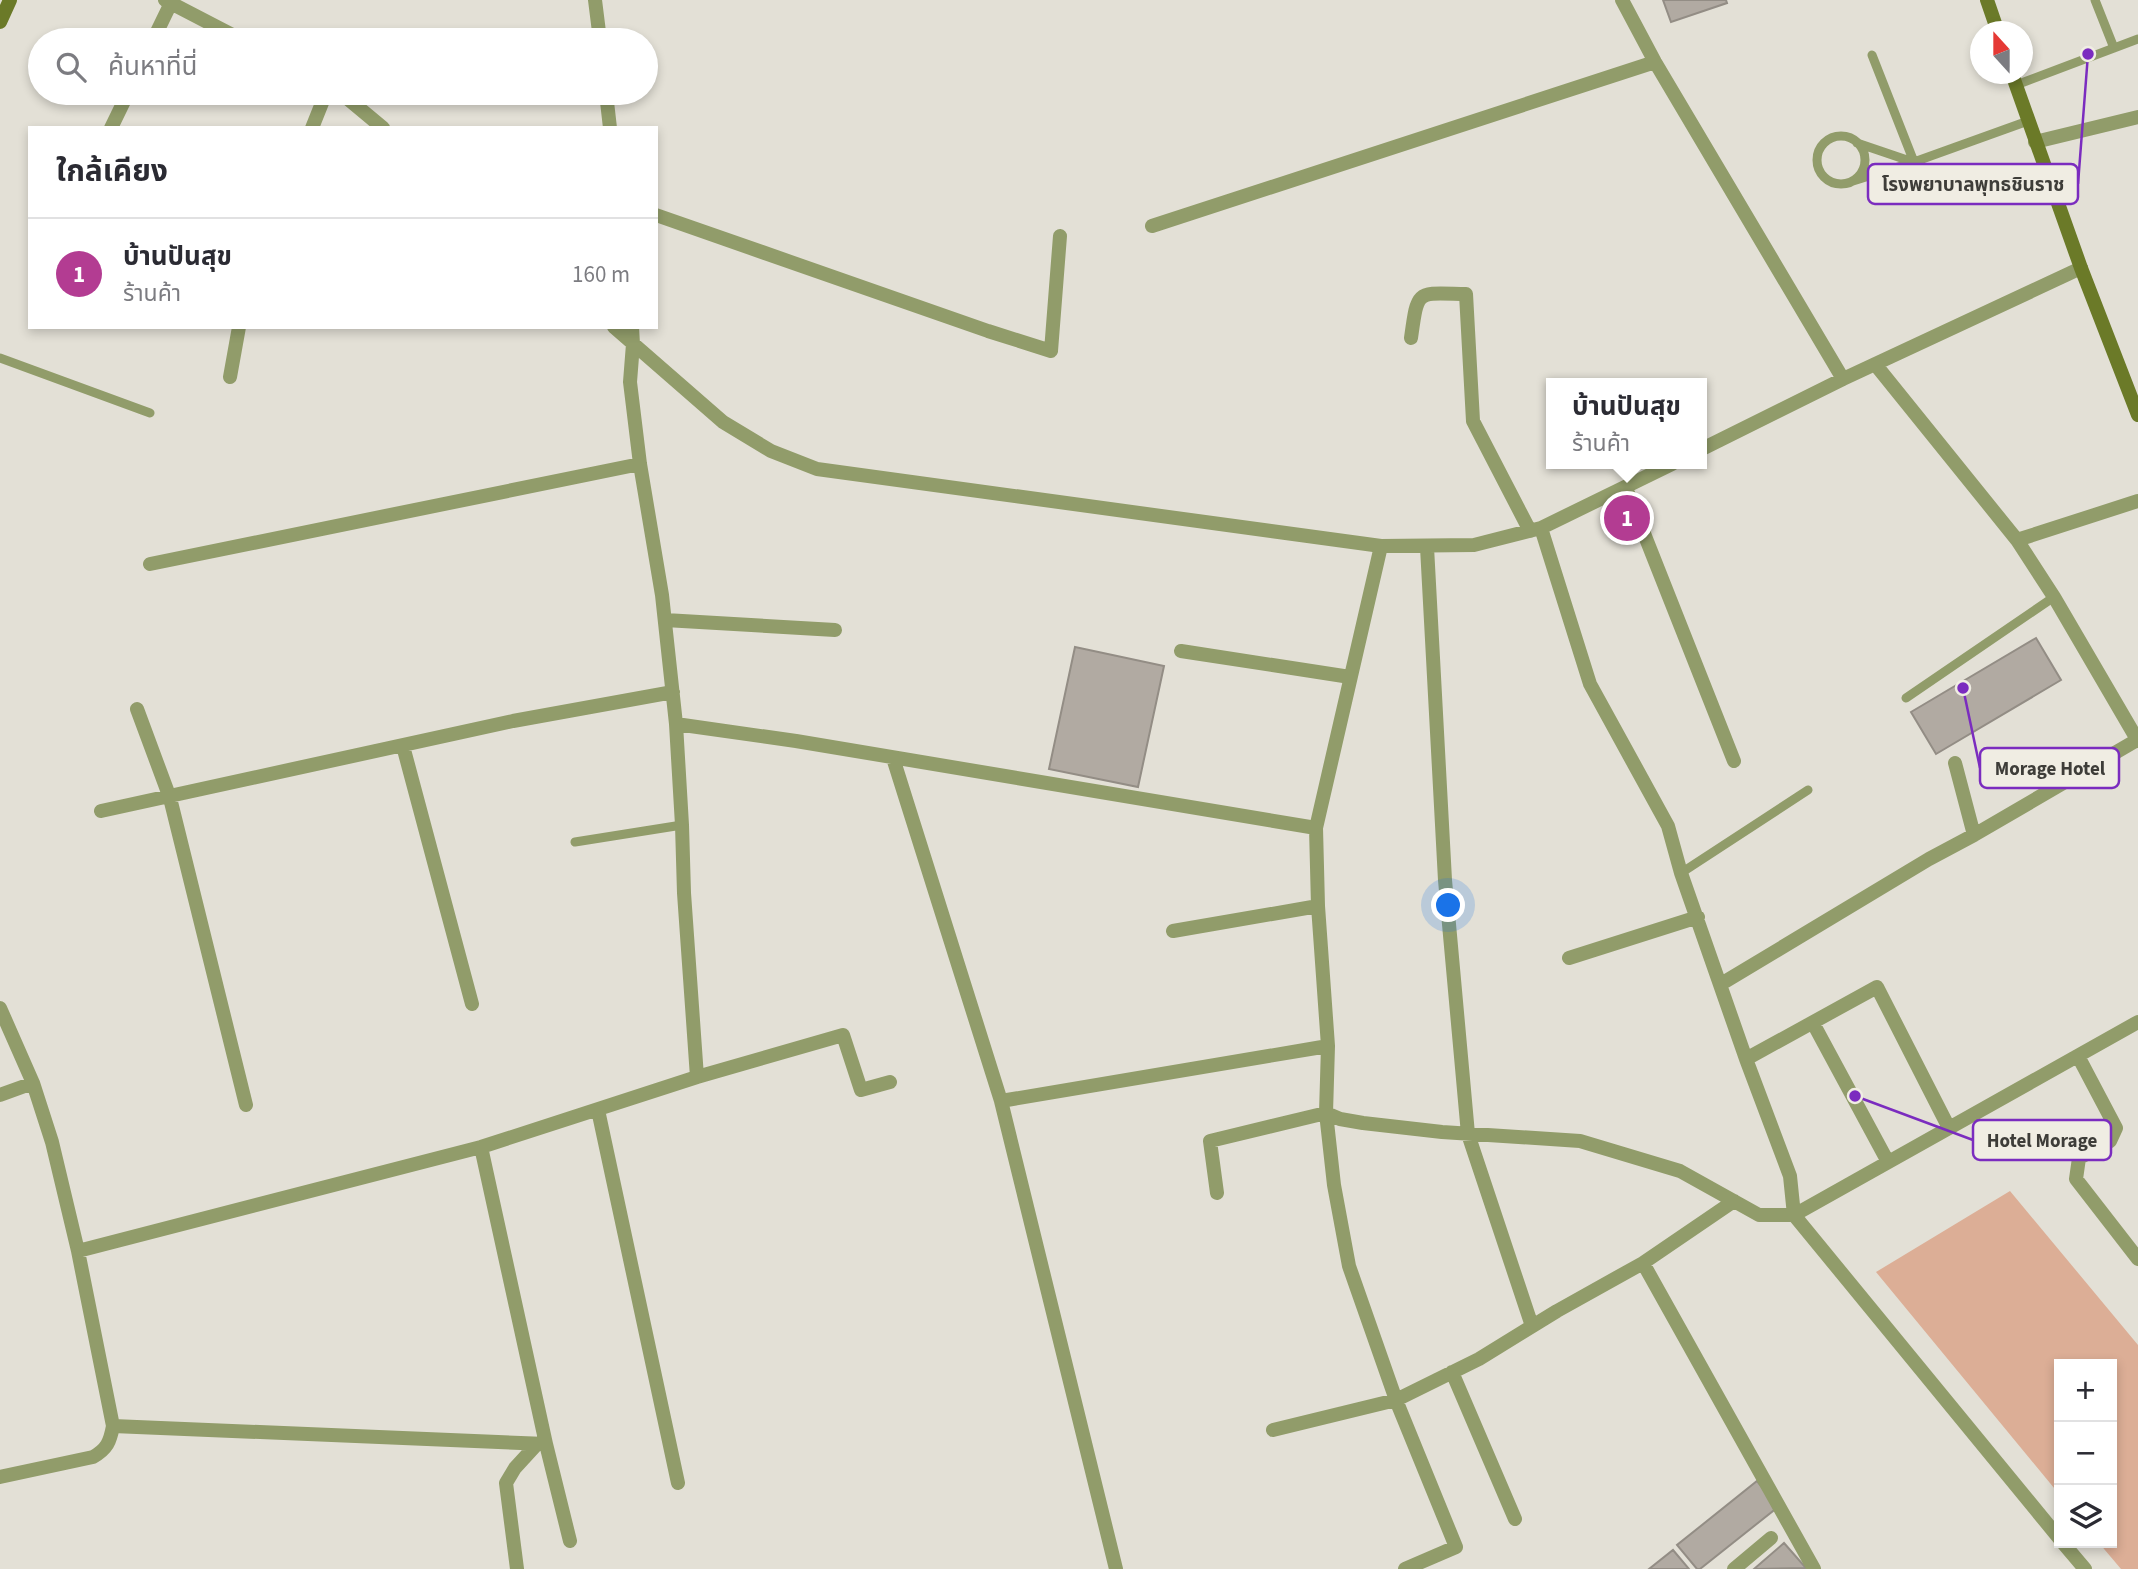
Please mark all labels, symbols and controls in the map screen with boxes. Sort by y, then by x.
north arrow [1970,21,2033,84]
search box [28,28,658,105]
icon: search [52,48,90,86]
text: ค้นหาที่นี่ [108,48,198,85]
text: ใกล้เคียง [56,150,168,193]
callout: โรงพยาบาลพุทธชินราช [1868,164,2078,204]
text: โรงพยาบาลพุทธชินราช [1882,172,2064,199]
text: บ้านปันสุข [123,238,232,275]
text: 1 [73,258,85,291]
text: 160 m [572,258,630,291]
text: ร้านค้า [123,277,181,310]
popup [1546,378,1707,469]
text: บ้านปันสุข [1572,388,1681,425]
text: ร้านค้า [1572,427,1630,460]
pin: 1 [1604,492,1650,544]
callout: Morage Hotel [1980,748,2119,788]
text: Morage Hotel [1995,756,2106,783]
your location [1431,888,1465,922]
callout: Hotel Morage [1973,1120,2111,1160]
text: Hotel Morage [1987,1128,2097,1155]
map controls [2054,1359,2117,1548]
button: + [2054,1359,2117,1422]
button: − [2054,1422,2117,1485]
button: layers [2054,1485,2117,1548]

